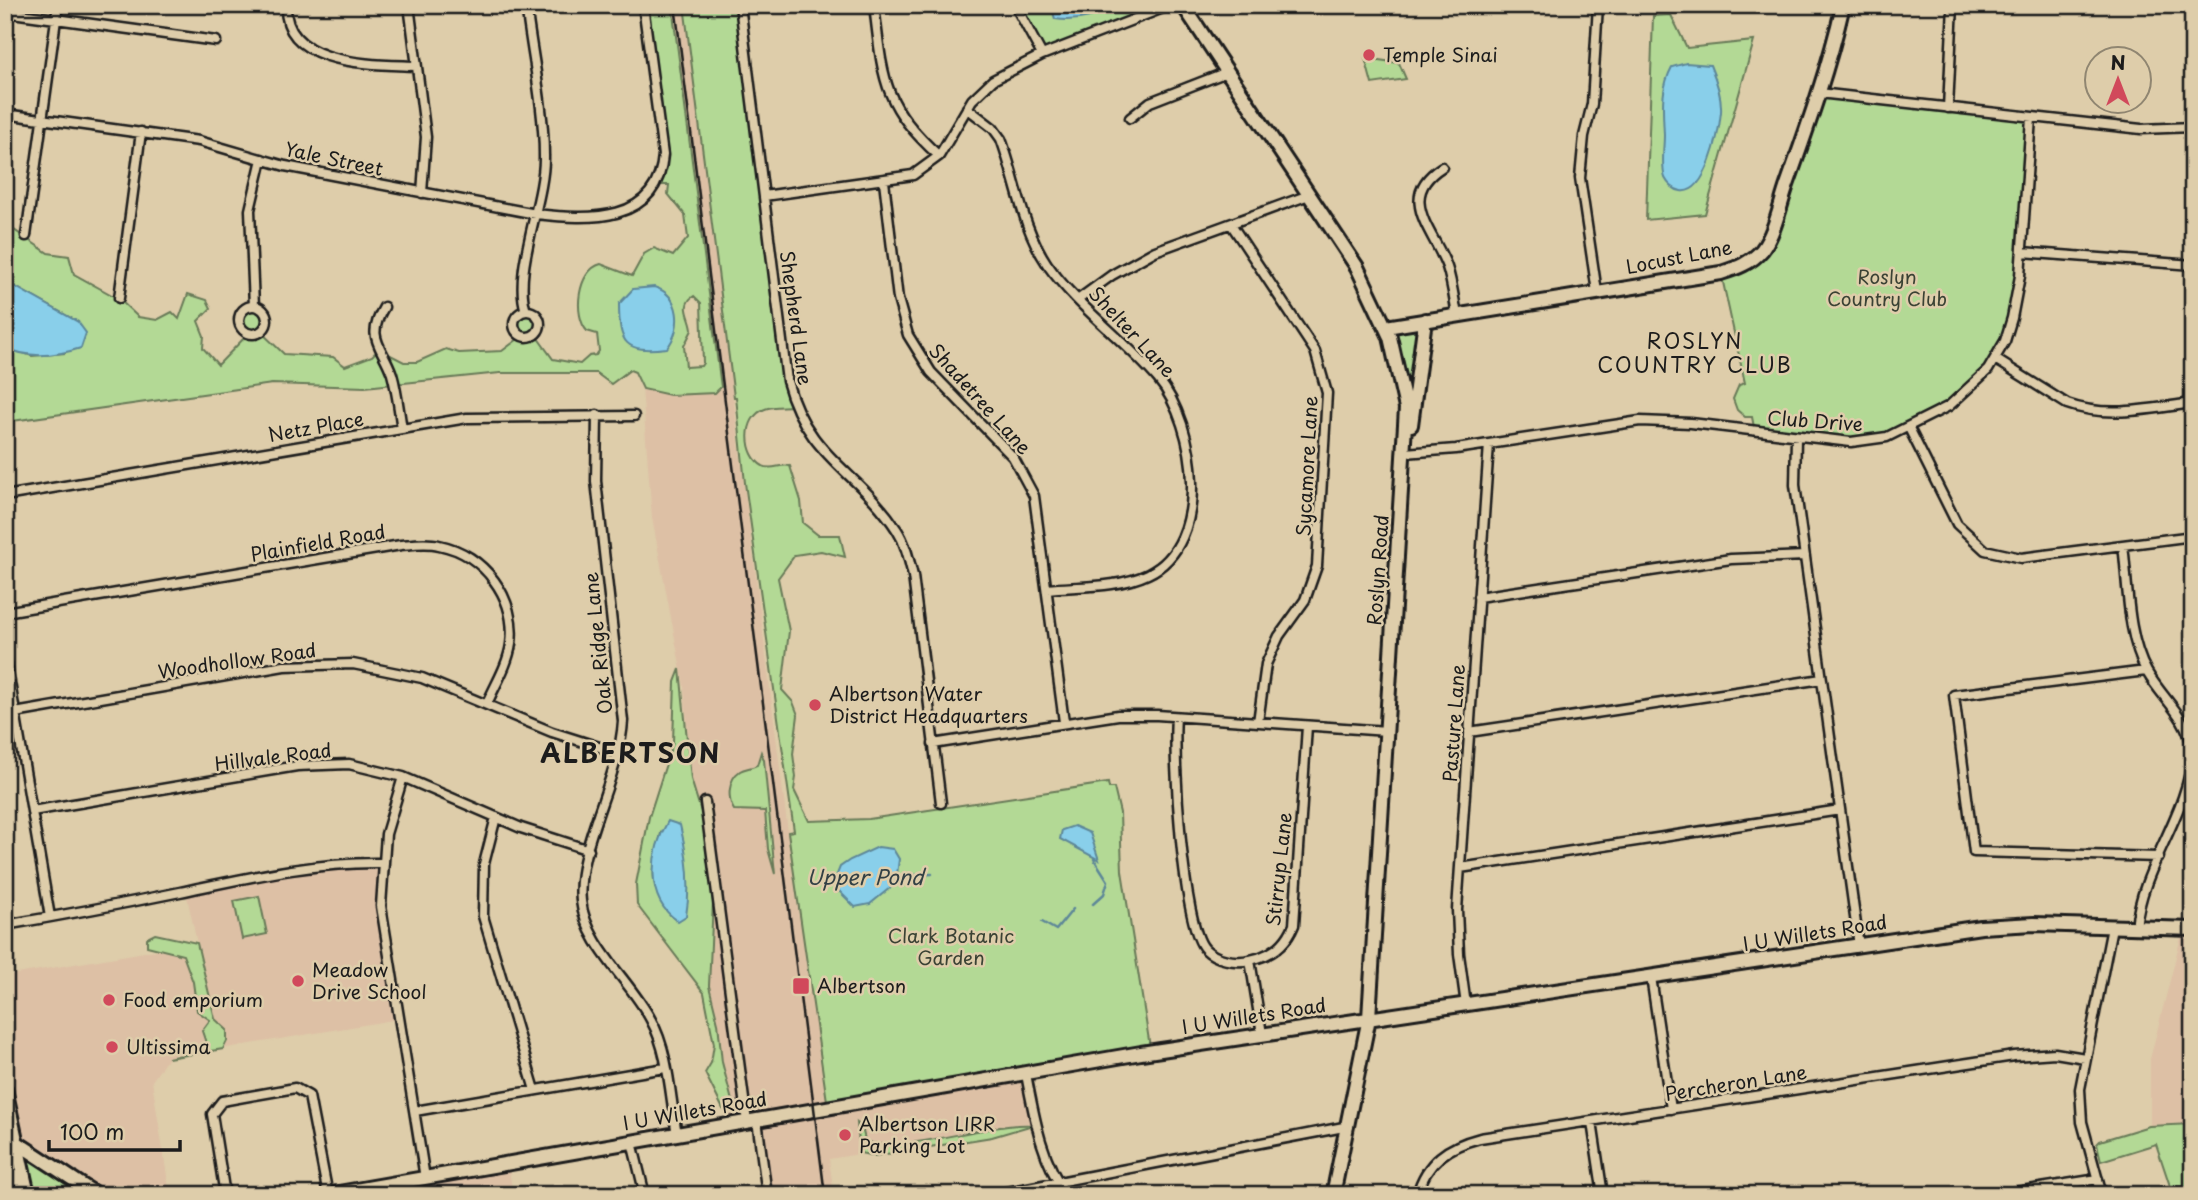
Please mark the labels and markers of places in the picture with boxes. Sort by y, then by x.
place label: Temple Sinai [1383,40,1498,68]
marker: Temple Sinai [1361,47,1377,63]
place label: Albertson Water District Headquarters [829,679,1028,729]
marker: Albertson Water District Headquarters [807,697,823,713]
place label: Meadow Drive School [312,955,427,1005]
place label: Albertson [817,971,906,999]
marker: Meadow Drive School [290,973,306,989]
marker: Albertson [791,976,811,996]
place label: Food emporium [123,985,263,1013]
marker: Food emporium [101,992,117,1008]
place label: Ultissima [126,1032,210,1060]
marker: Ultissima [104,1039,120,1055]
place label: Albertson LIRR Parking Lot [859,1109,996,1159]
marker: Albertson LIRR Parking Lot [837,1127,853,1143]

